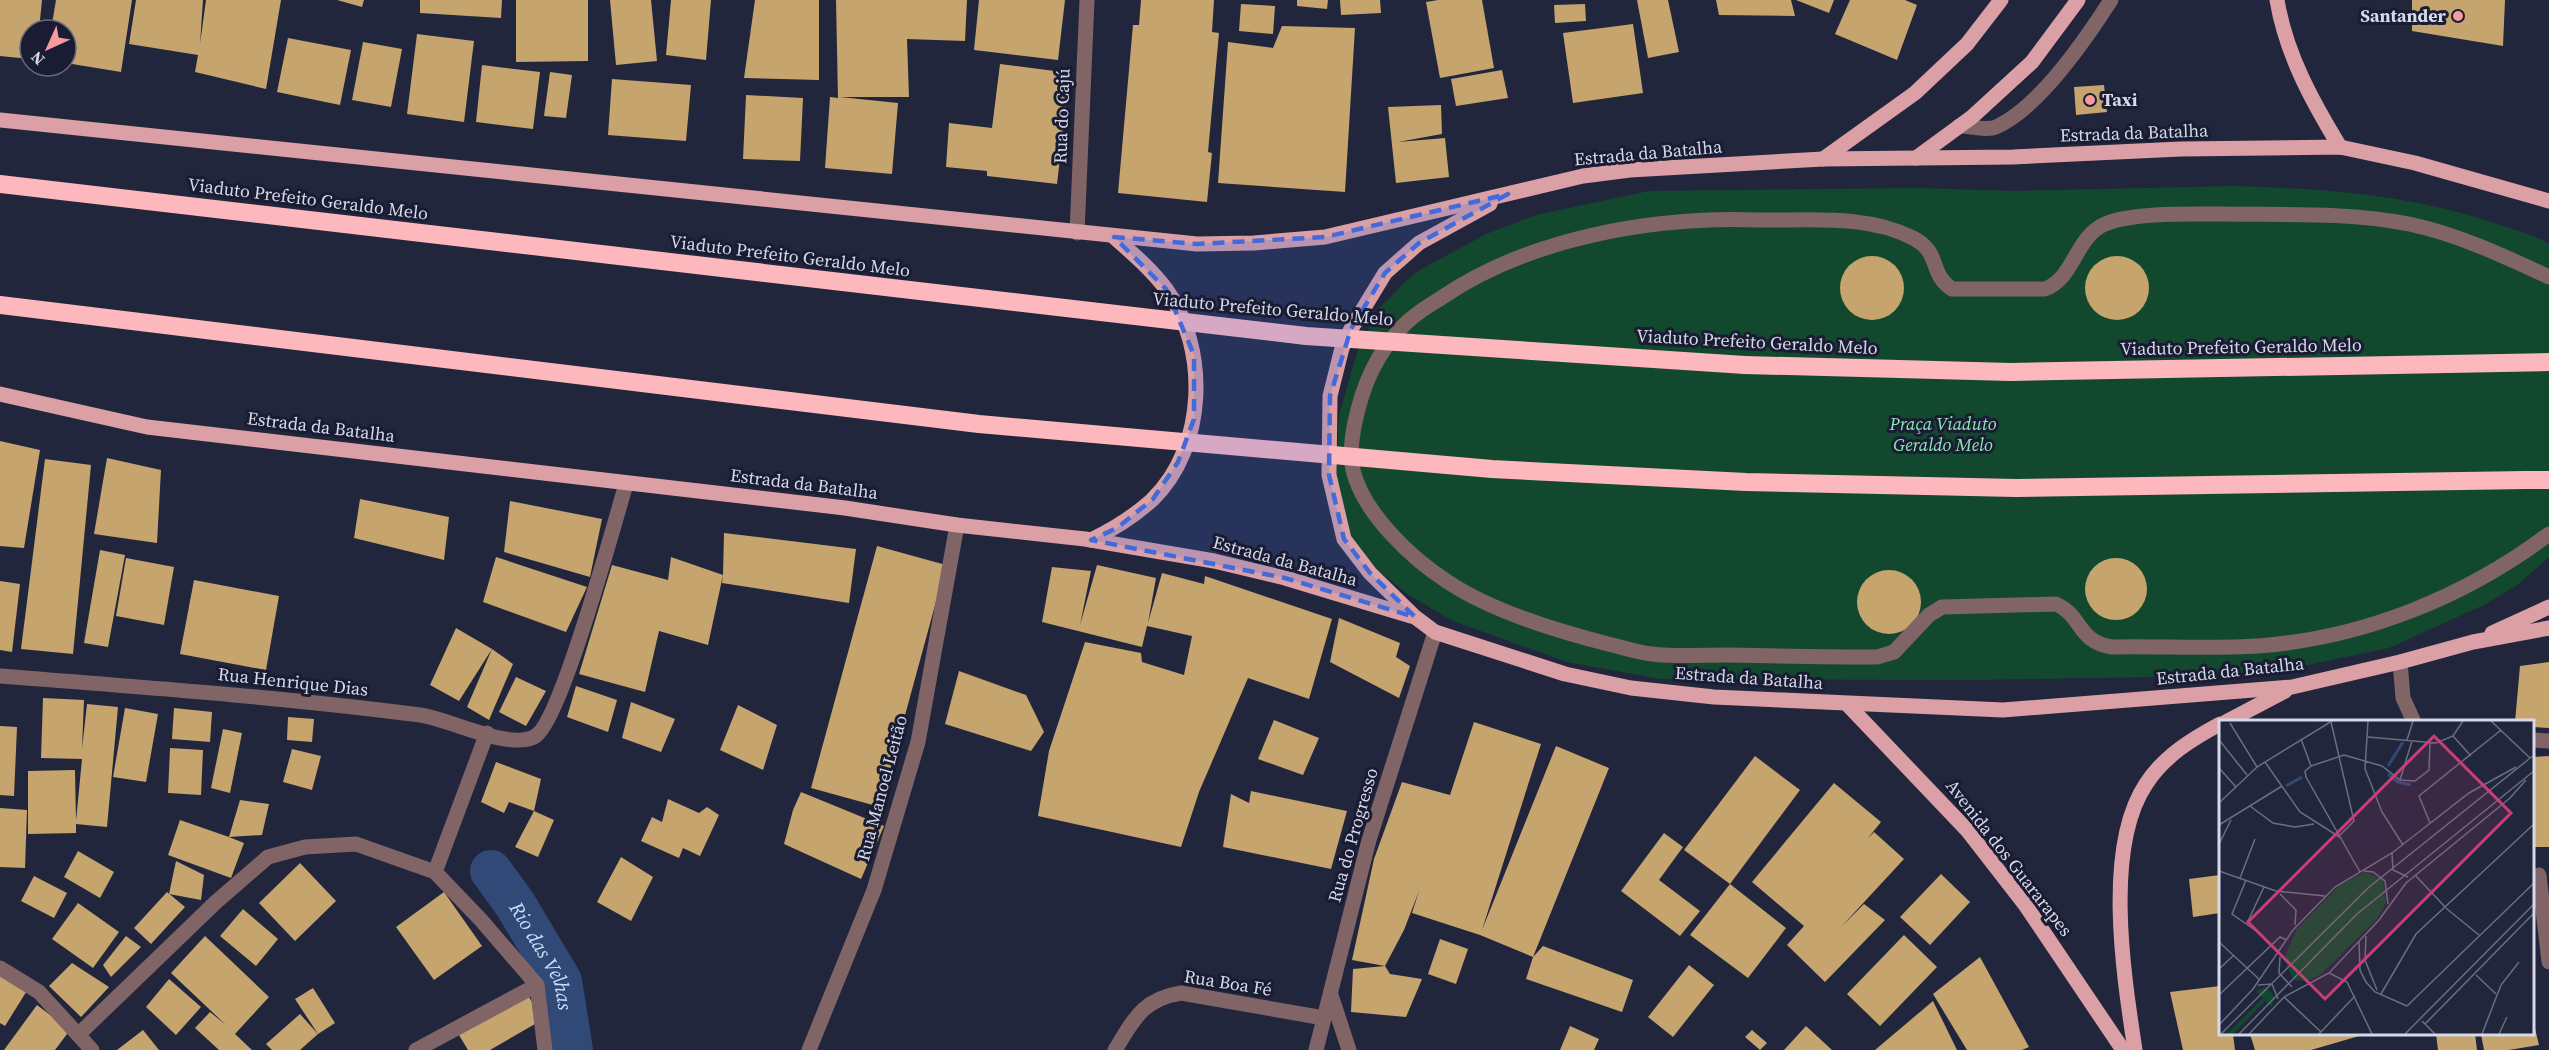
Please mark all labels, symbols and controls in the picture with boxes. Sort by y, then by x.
place label: Santander [2360,3,2447,28]
marker: Santander [2451,9,2465,23]
north arrow [18,18,78,78]
text: N [25,46,49,71]
street label: Rua do Cajú [1047,68,1076,164]
place label: Taxi [2102,87,2138,112]
marker: Taxi [2083,93,2097,107]
street label: Estrada da Batalha [2059,117,2210,148]
street label: Estrada da Batalha [1573,133,1724,171]
street label: Viaduto Prefeito Geraldo Melo [187,171,430,226]
street label: Viaduto Prefeito Geraldo Melo [669,228,912,283]
street label: Viaduto Prefeito Geraldo Melo [1152,286,1395,332]
street label: Viaduto Prefeito Geraldo Melo [1636,323,1879,360]
street label: Viaduto Prefeito Geraldo Melo [2120,332,2362,361]
street label: Estrada da Batalha [246,405,397,448]
park label: Praça Viaduto Geraldo Melo [1889,411,1997,457]
street label: Estrada da Batalha [729,462,880,505]
street label: Estrada da Batalha [1210,529,1361,592]
street label: Estrada da Batalha [2155,650,2306,691]
street label: Estrada da Batalha [1674,660,1825,695]
street label: Rua Henrique Dias [217,661,370,702]
street label: Rua Manoel Leitão [850,712,913,863]
inset map [2219,720,2534,1035]
street label: Rua do Progresso [1321,765,1384,905]
street label: Avenida dos Guararapes [1940,774,2079,941]
water label: Rio das Velhas [502,896,580,1013]
street label: Rua Boa Fé [1182,963,1274,1002]

